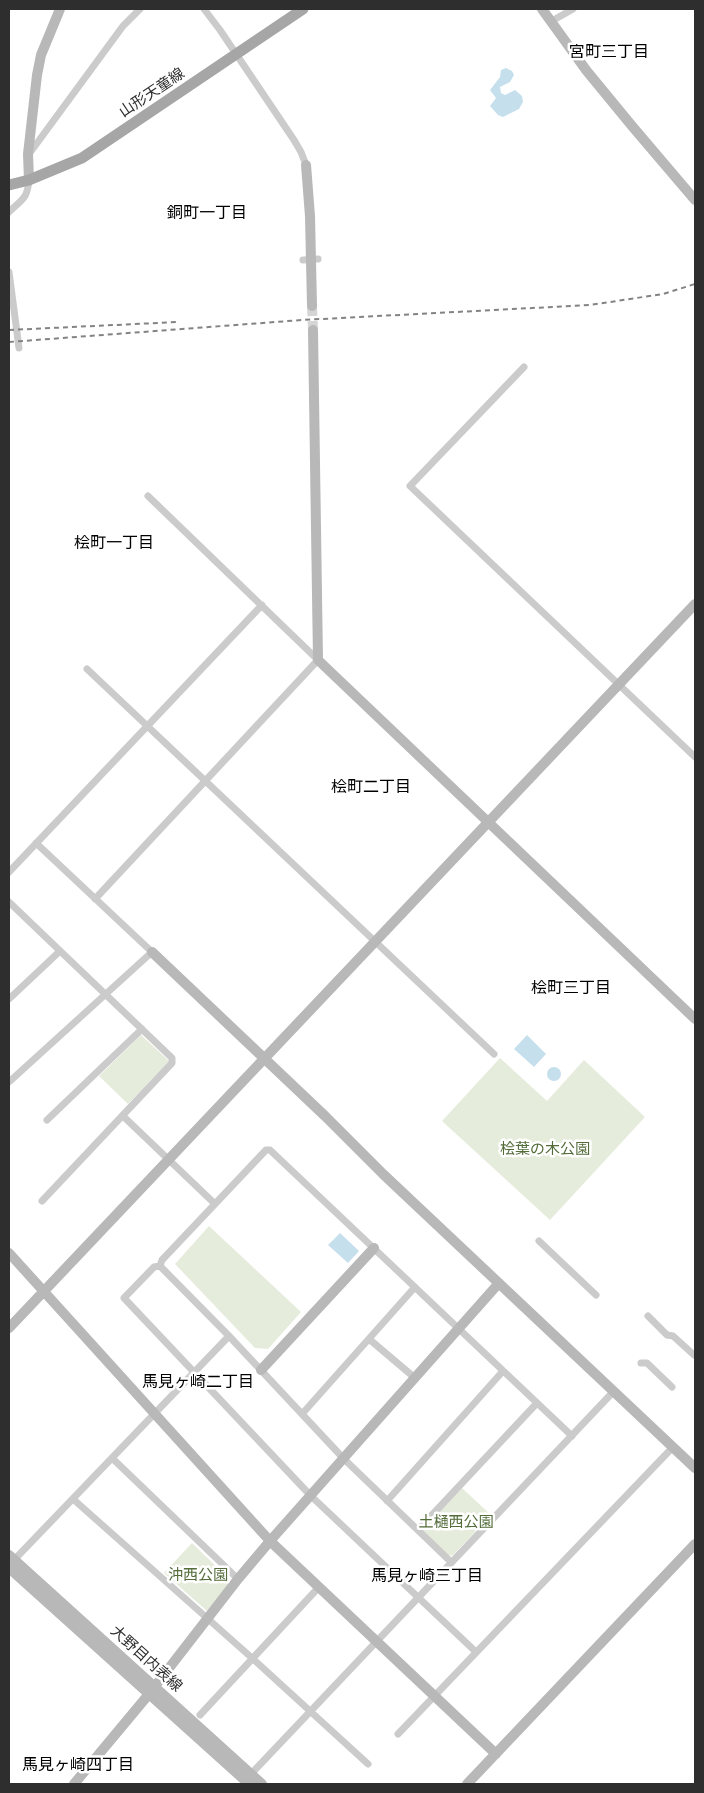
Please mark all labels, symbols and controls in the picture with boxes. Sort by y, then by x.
district label: 宮町三丁目 [569,42,649,62]
street label: 山形天童線 [116,65,188,121]
district label: 銅町一丁目 [167,203,247,223]
district label: 桧町一丁目 [74,533,154,553]
district label: 桧町二丁目 [331,777,411,797]
district label: 桧町三丁目 [531,978,611,998]
park label: 桧葉の木公園 [500,1141,590,1159]
district label: 馬見ヶ崎二丁目 [142,1372,254,1392]
park label: 土樋西公園 [419,1514,493,1532]
district label: 馬見ヶ崎三丁目 [371,1566,483,1586]
park label: 沖西公園 [168,1567,228,1585]
street label: 大野目内表線 [107,1622,185,1696]
district label: 馬見ヶ崎四丁目 [22,1755,134,1775]

